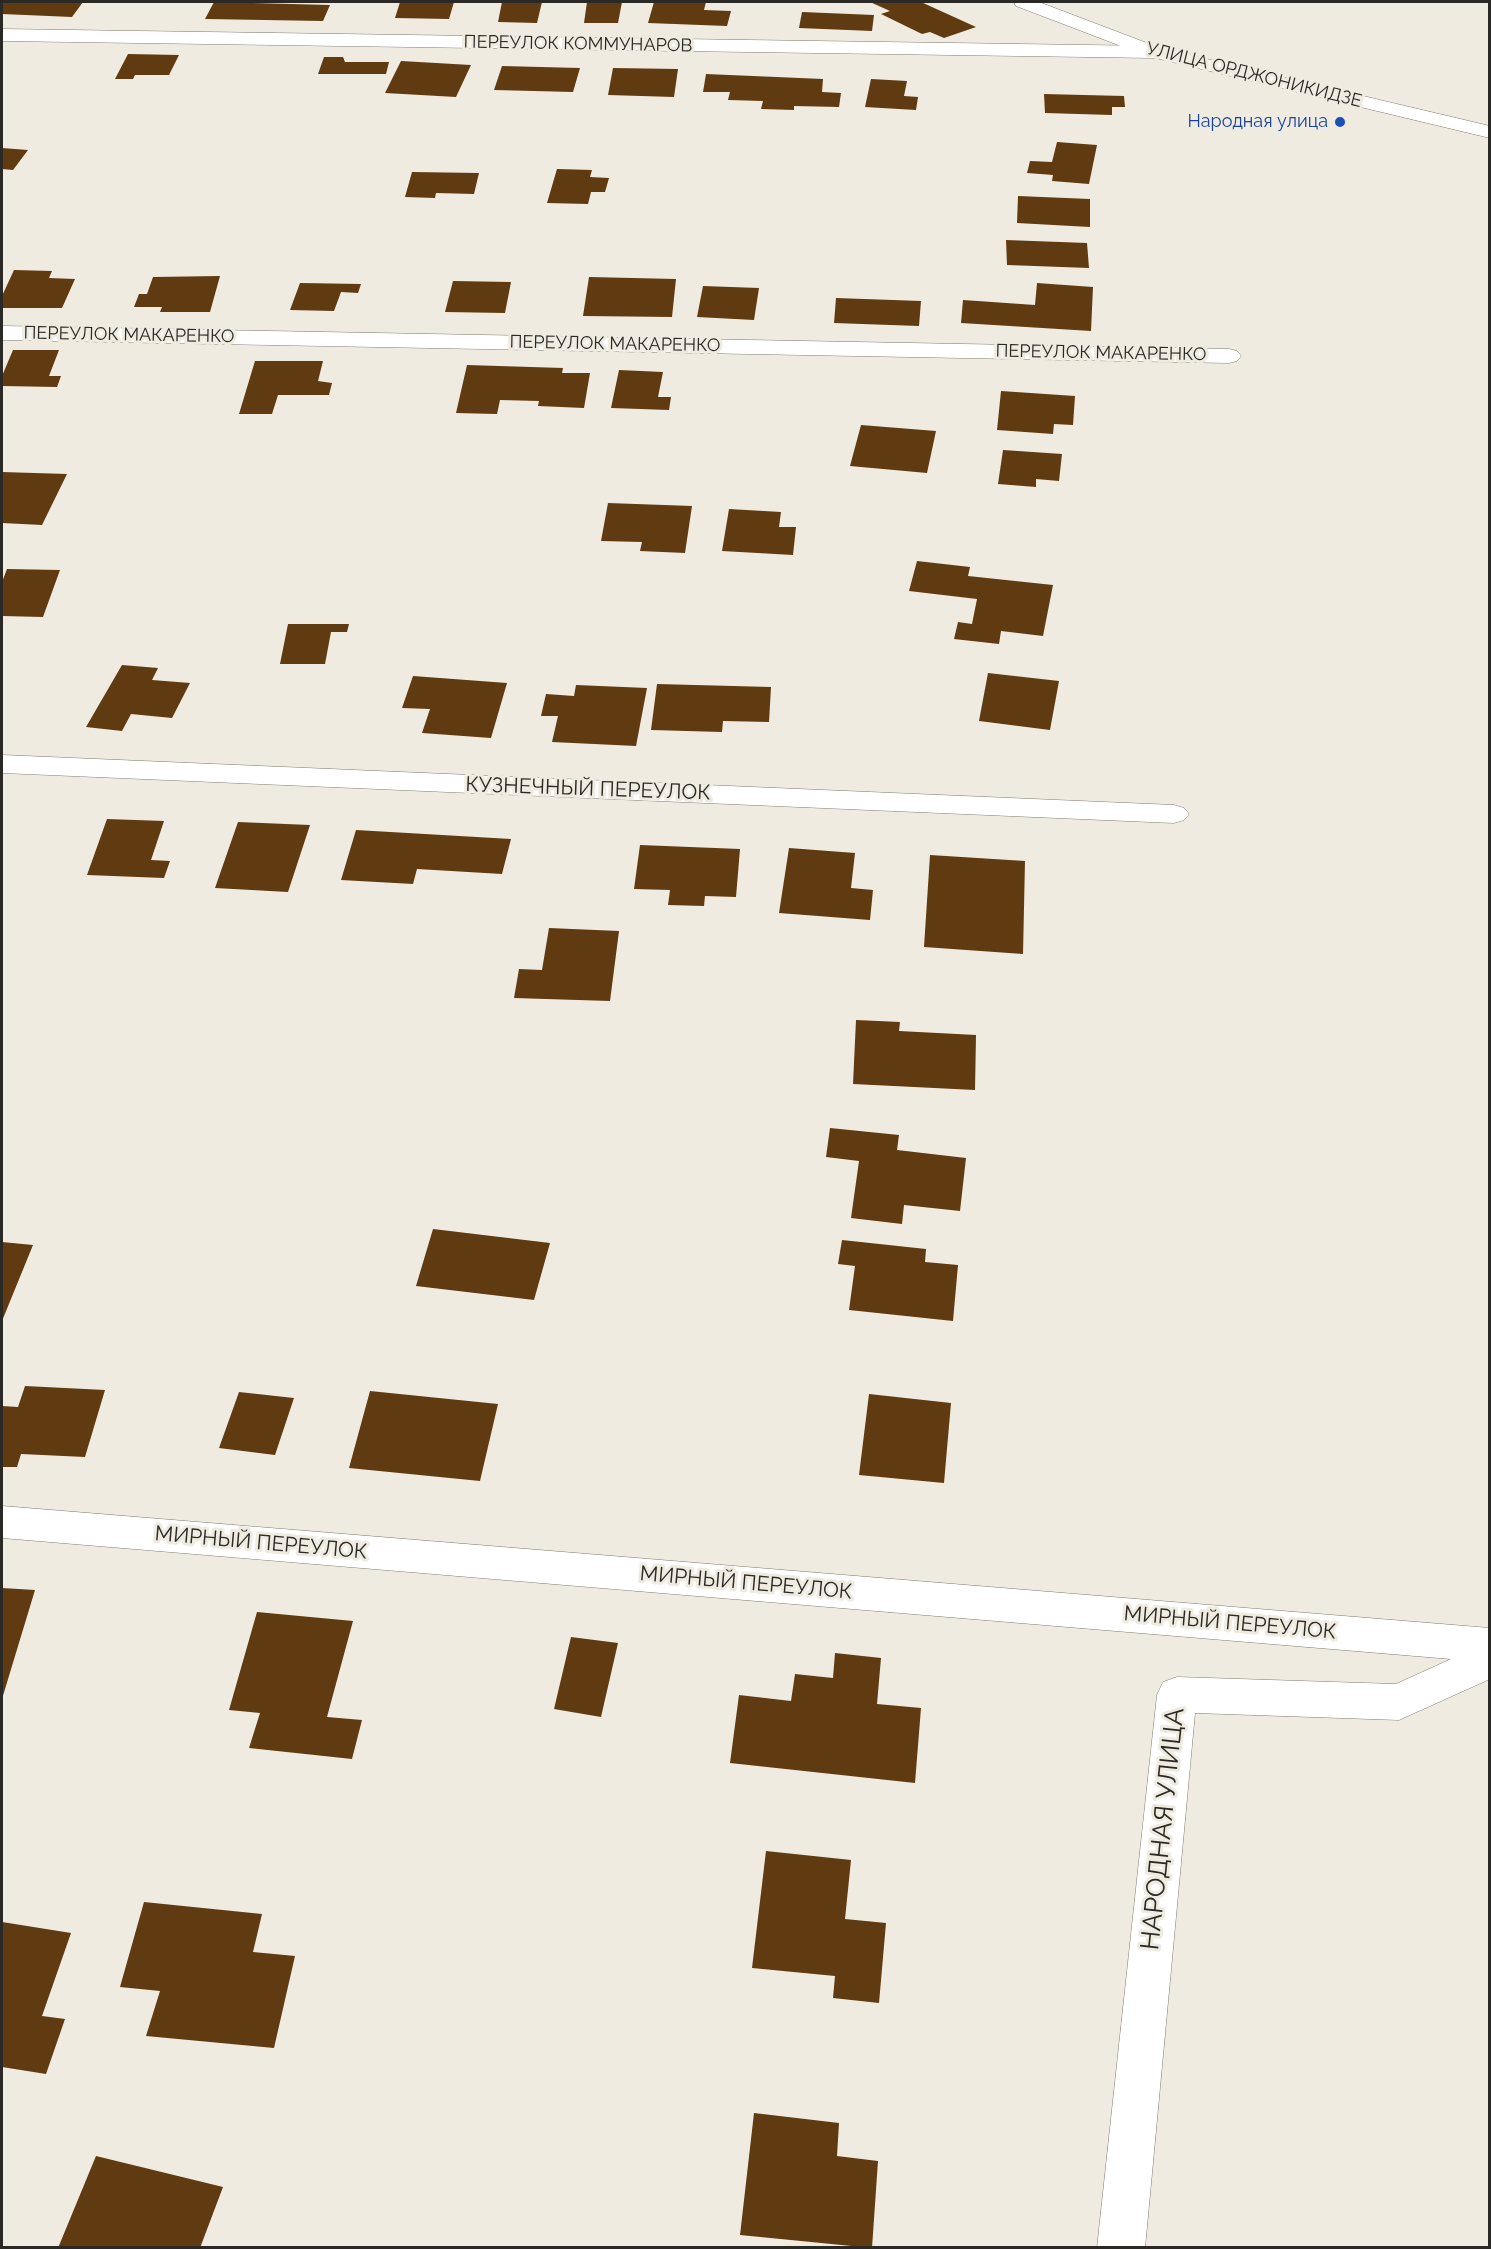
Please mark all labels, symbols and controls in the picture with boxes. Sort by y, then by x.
street label: ПЕРЕУЛОК КОММУНАРОВ [463,31,693,57]
street label: УЛИЦА ОРДЖОНИКИДЗЕ [1144,38,1364,112]
place label: Народная улица [1188,111,1328,133]
marker: Народная улица [1333,115,1347,129]
street label: ПЕРЕУЛОК МАКАРЕНКО [23,322,235,348]
street label: ПЕРЕУЛОК МАКАРЕНКО [509,331,721,357]
street label: ПЕРЕУЛОК МАКАРЕНКО [995,340,1207,366]
street label: КУЗНЕЧНЫЙ ПЕРЕУЛОК [465,772,711,806]
street label: МИРНЫЙ ПЕРЕУЛОК [154,1521,368,1565]
street label: МИРНЫЙ ПЕРЕУЛОК [639,1561,853,1605]
street label: МИРНЫЙ ПЕРЕУЛОК [1123,1601,1337,1645]
street label: НАРОДНАЯ УЛИЦА [1135,1706,1191,1952]

